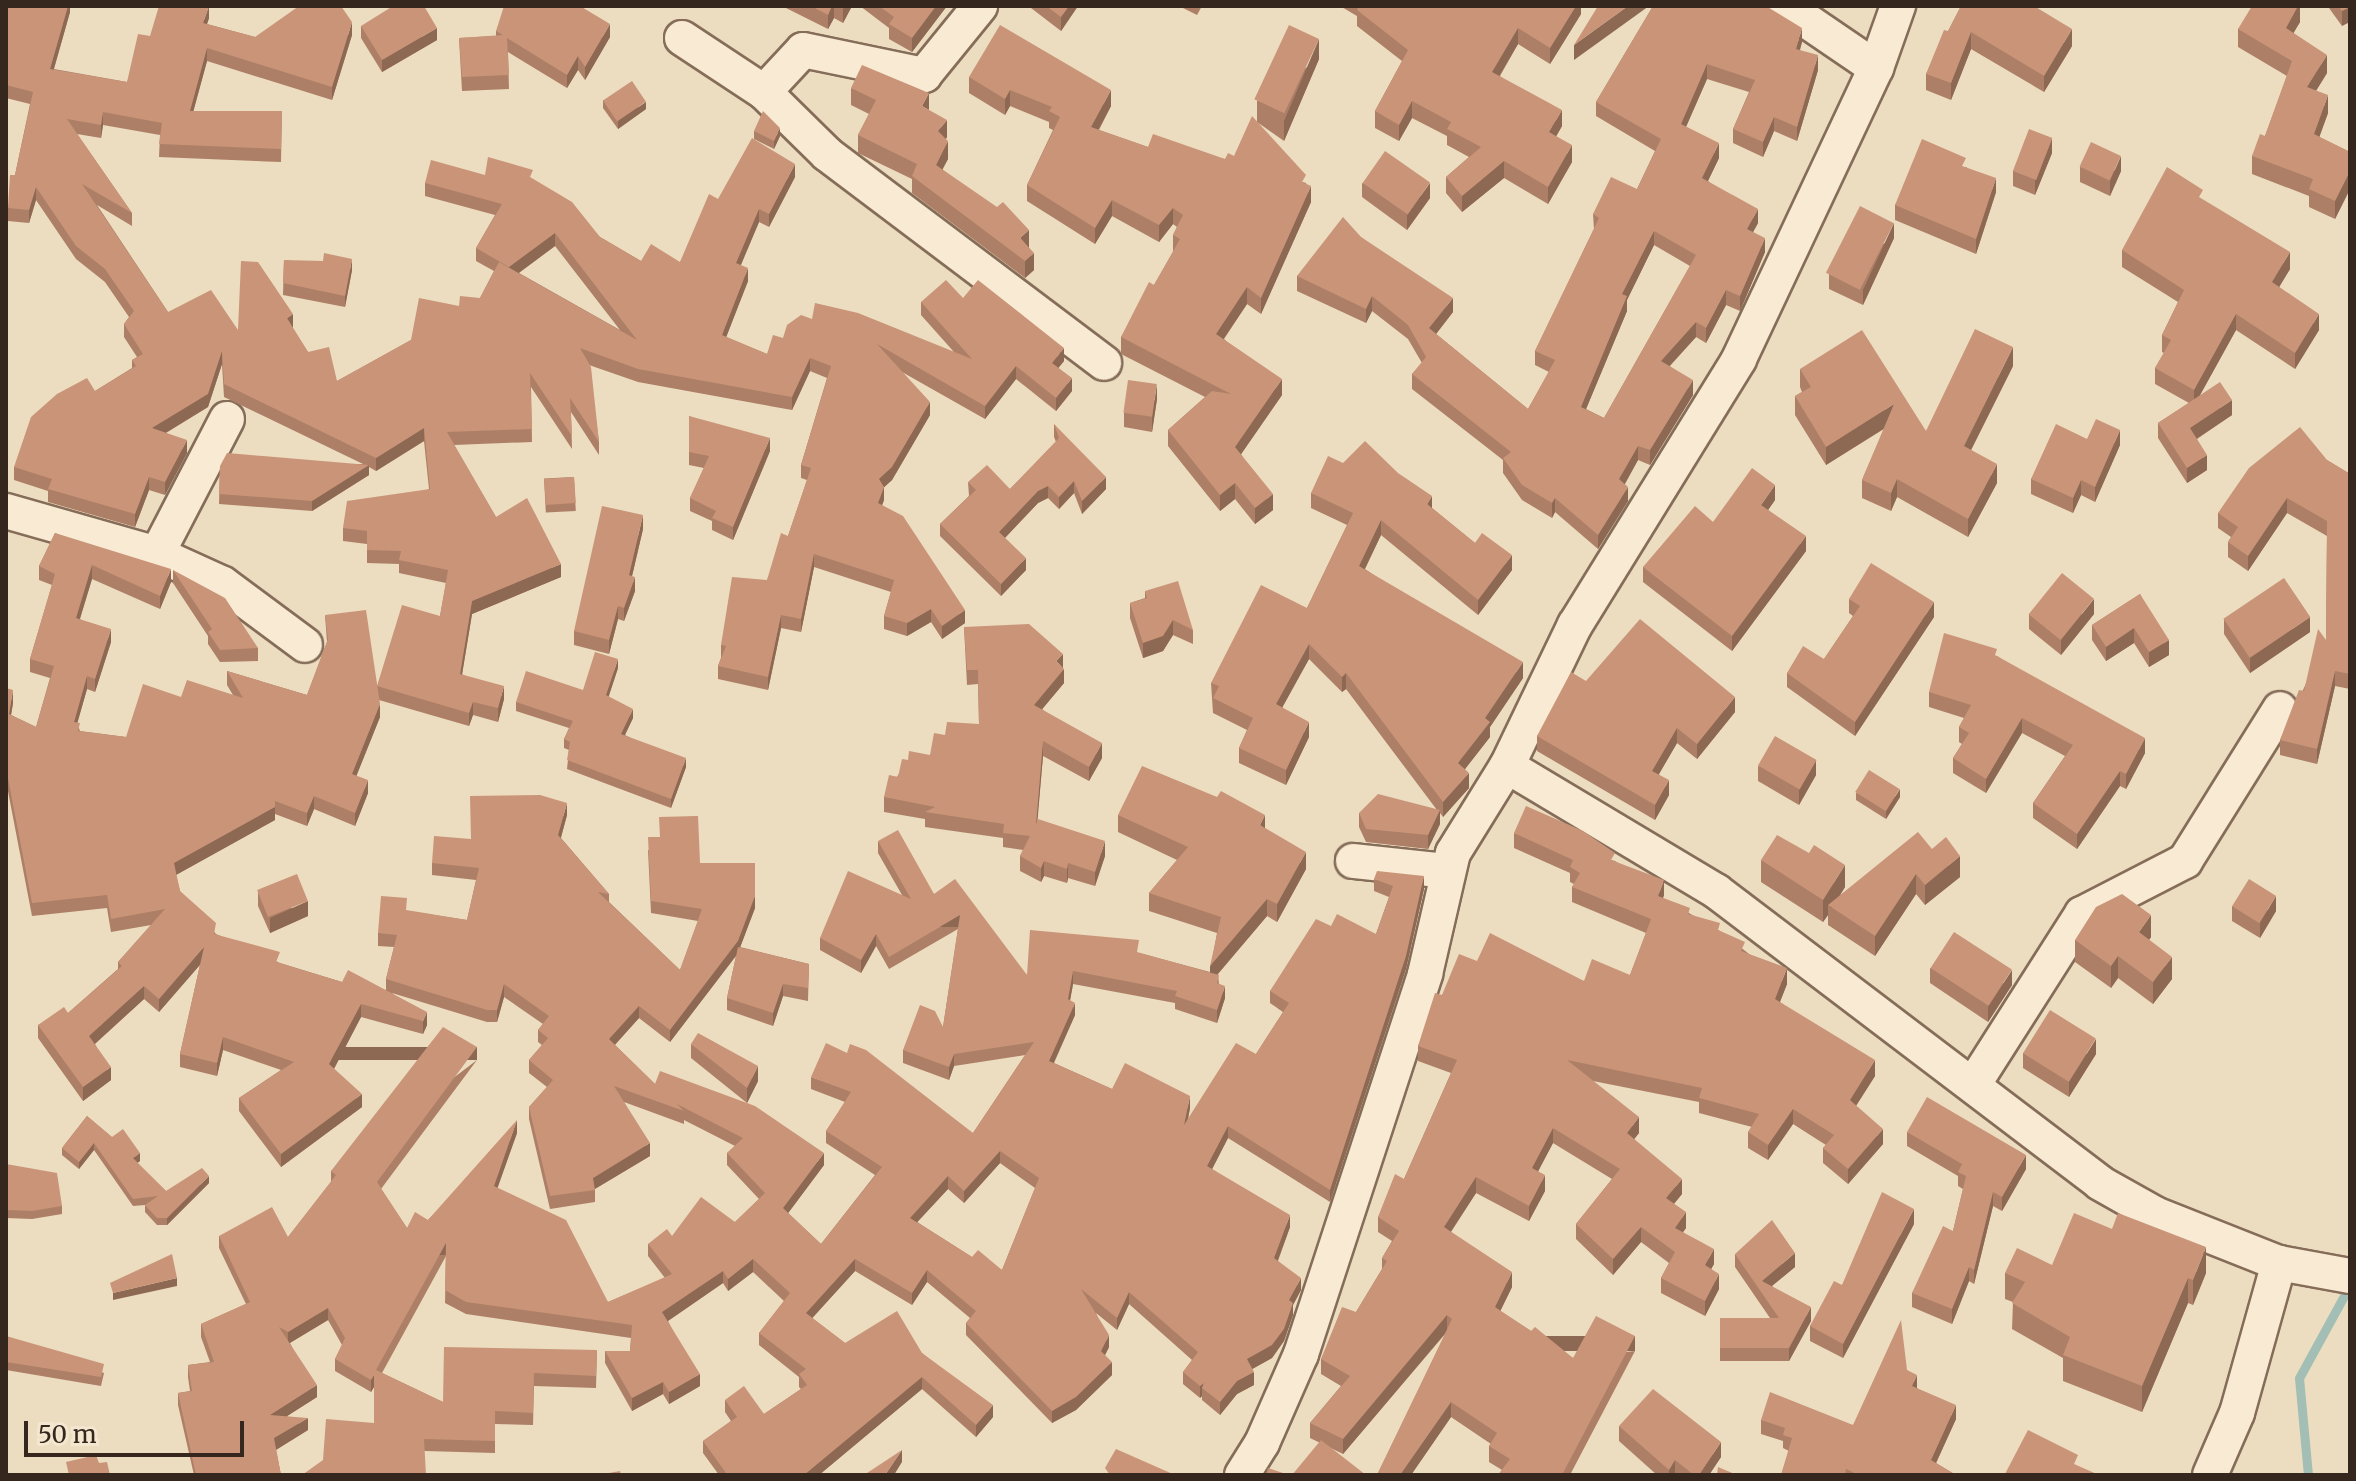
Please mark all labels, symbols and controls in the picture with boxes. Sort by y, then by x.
scale bar [28,1405,248,1455]
text: 50 m [38,1419,97,1450]

